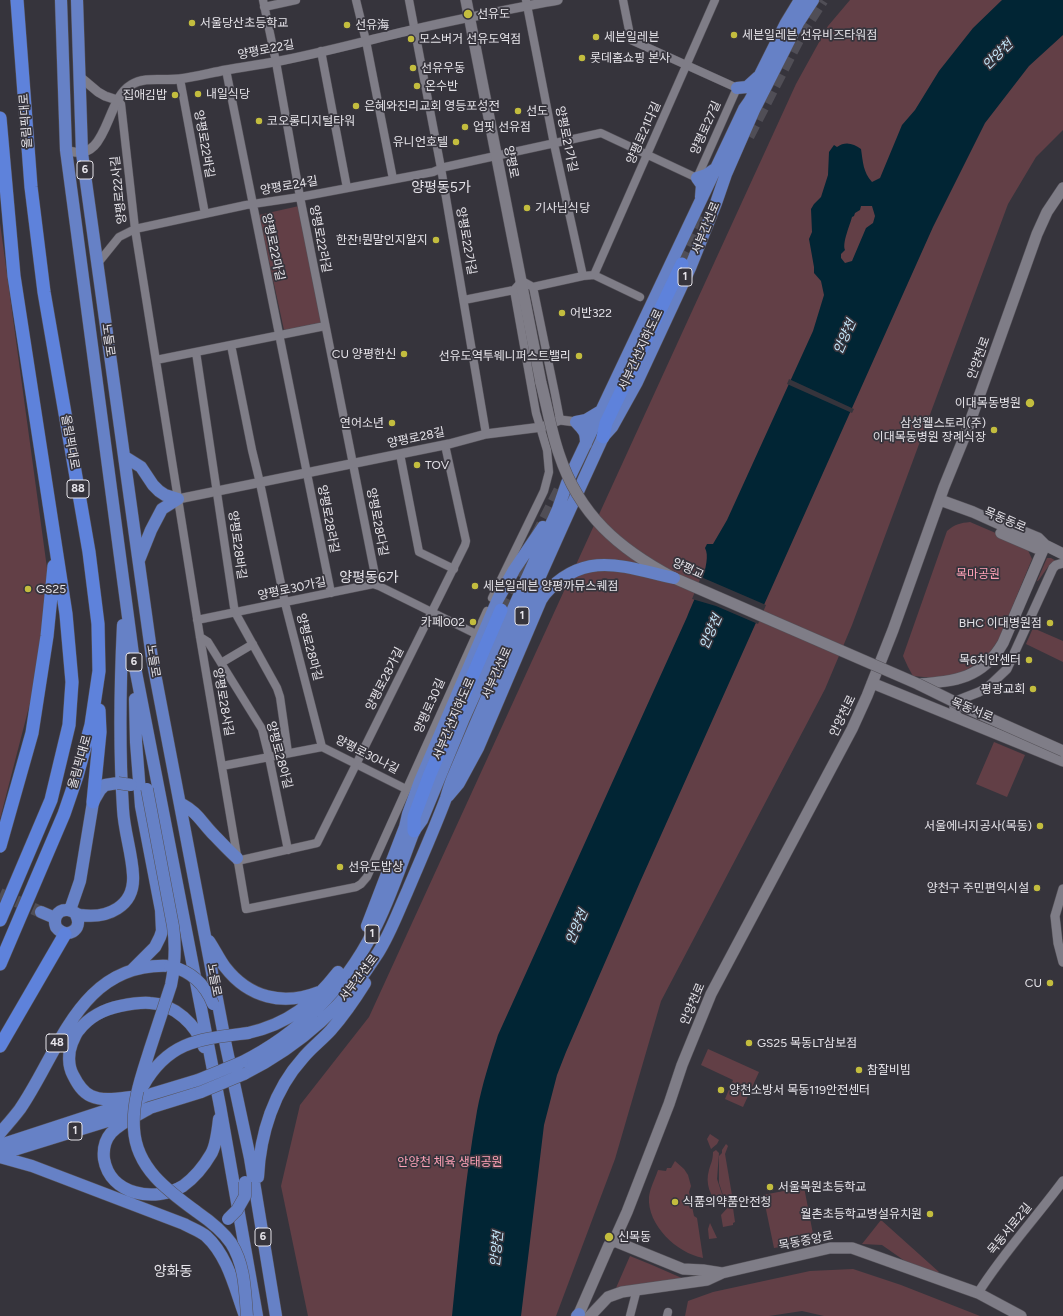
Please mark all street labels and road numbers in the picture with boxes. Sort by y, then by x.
street label: 양평로22길 [236,37,296,63]
street label: 올림픽대로 [17,93,35,149]
street label: 양평로27길 [688,99,724,157]
street label: 양평로21다길 [624,100,664,166]
street label: 양평로21가길 [552,105,580,173]
street label: 양평로22바길 [191,109,217,179]
street label: 양평로 [501,144,521,180]
street label: 양평로22사길 [108,155,130,225]
road number: 6 [77,161,93,179]
street label: 양평로24길 [259,174,319,198]
street label: 서부간선로 [689,200,723,256]
street label: 양평로22라길 [306,204,334,274]
street label: 양평로22가길 [453,206,479,276]
street label: 양평로22마길 [259,212,287,282]
road number: 1 [678,268,692,286]
street label: 서부간선지하도로 [616,307,666,393]
street label: 노들로 [99,323,117,357]
street label: 안양천로 [965,335,993,381]
street label: 올림픽대로 [58,414,82,470]
street label: 양평로28길 [386,425,446,451]
road number: 88 [67,480,89,498]
street label: 양평로28라길 [314,484,342,554]
street label: 양평로28다길 [363,487,391,557]
street label: 목동동로 [982,505,1028,535]
street label: 양평로28바길 [225,510,249,580]
street label: 양평교 [670,555,706,583]
street label: 양평로30가길 [257,575,327,603]
road number: 1 [515,607,529,625]
street label: 양평로28마길 [293,612,325,682]
street label: 노들로 [143,644,163,678]
street label: 양평로28가길 [363,645,407,713]
street label: 서부간선로 [479,645,515,701]
road number: 6 [126,653,142,671]
street label: 양평로28사길 [210,667,236,737]
street label: 양평로30길 [412,676,448,736]
street label: 서부간선지하도로 [430,676,478,762]
street label: 안양천로 [827,693,859,739]
street label: 목동서로 [949,695,995,725]
street label: 양평로28아길 [263,720,295,790]
street label: 올림픽대로 [65,733,95,791]
street label: 양평로30나길 [333,733,401,777]
road number: 1 [365,925,379,943]
street label: 서부간선로 [337,952,381,1004]
street label: 노들로 [204,962,224,998]
street label: 안양천로 [678,981,708,1027]
road number: 48 [46,1034,68,1052]
road number: 1 [68,1122,82,1140]
street label: 목동서로2길 [985,1200,1035,1258]
road number: 6 [255,1228,271,1246]
street label: 목동중앙로 [778,1229,834,1253]

